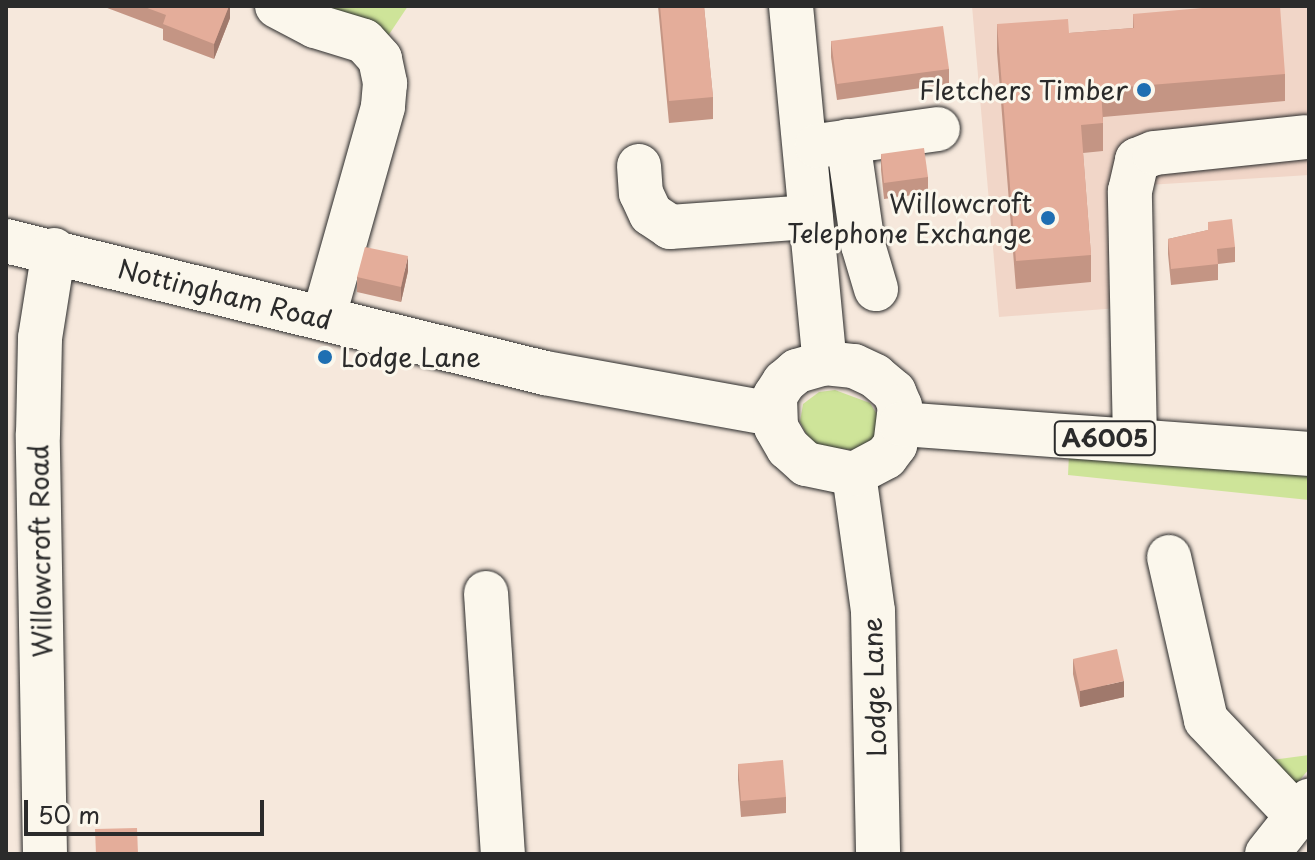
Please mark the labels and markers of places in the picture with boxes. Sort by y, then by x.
place label: Fletchers Timber [919,74,1128,106]
marker: Fletchers Timber [1135,81,1153,99]
place label: Willowcroft Telephone Exchange [785,187,1032,248]
marker: Willowcroft Telephone Exchange [1039,209,1057,227]
place label: Lodge Lane [341,341,481,373]
marker: Lodge Lane [316,348,334,366]

